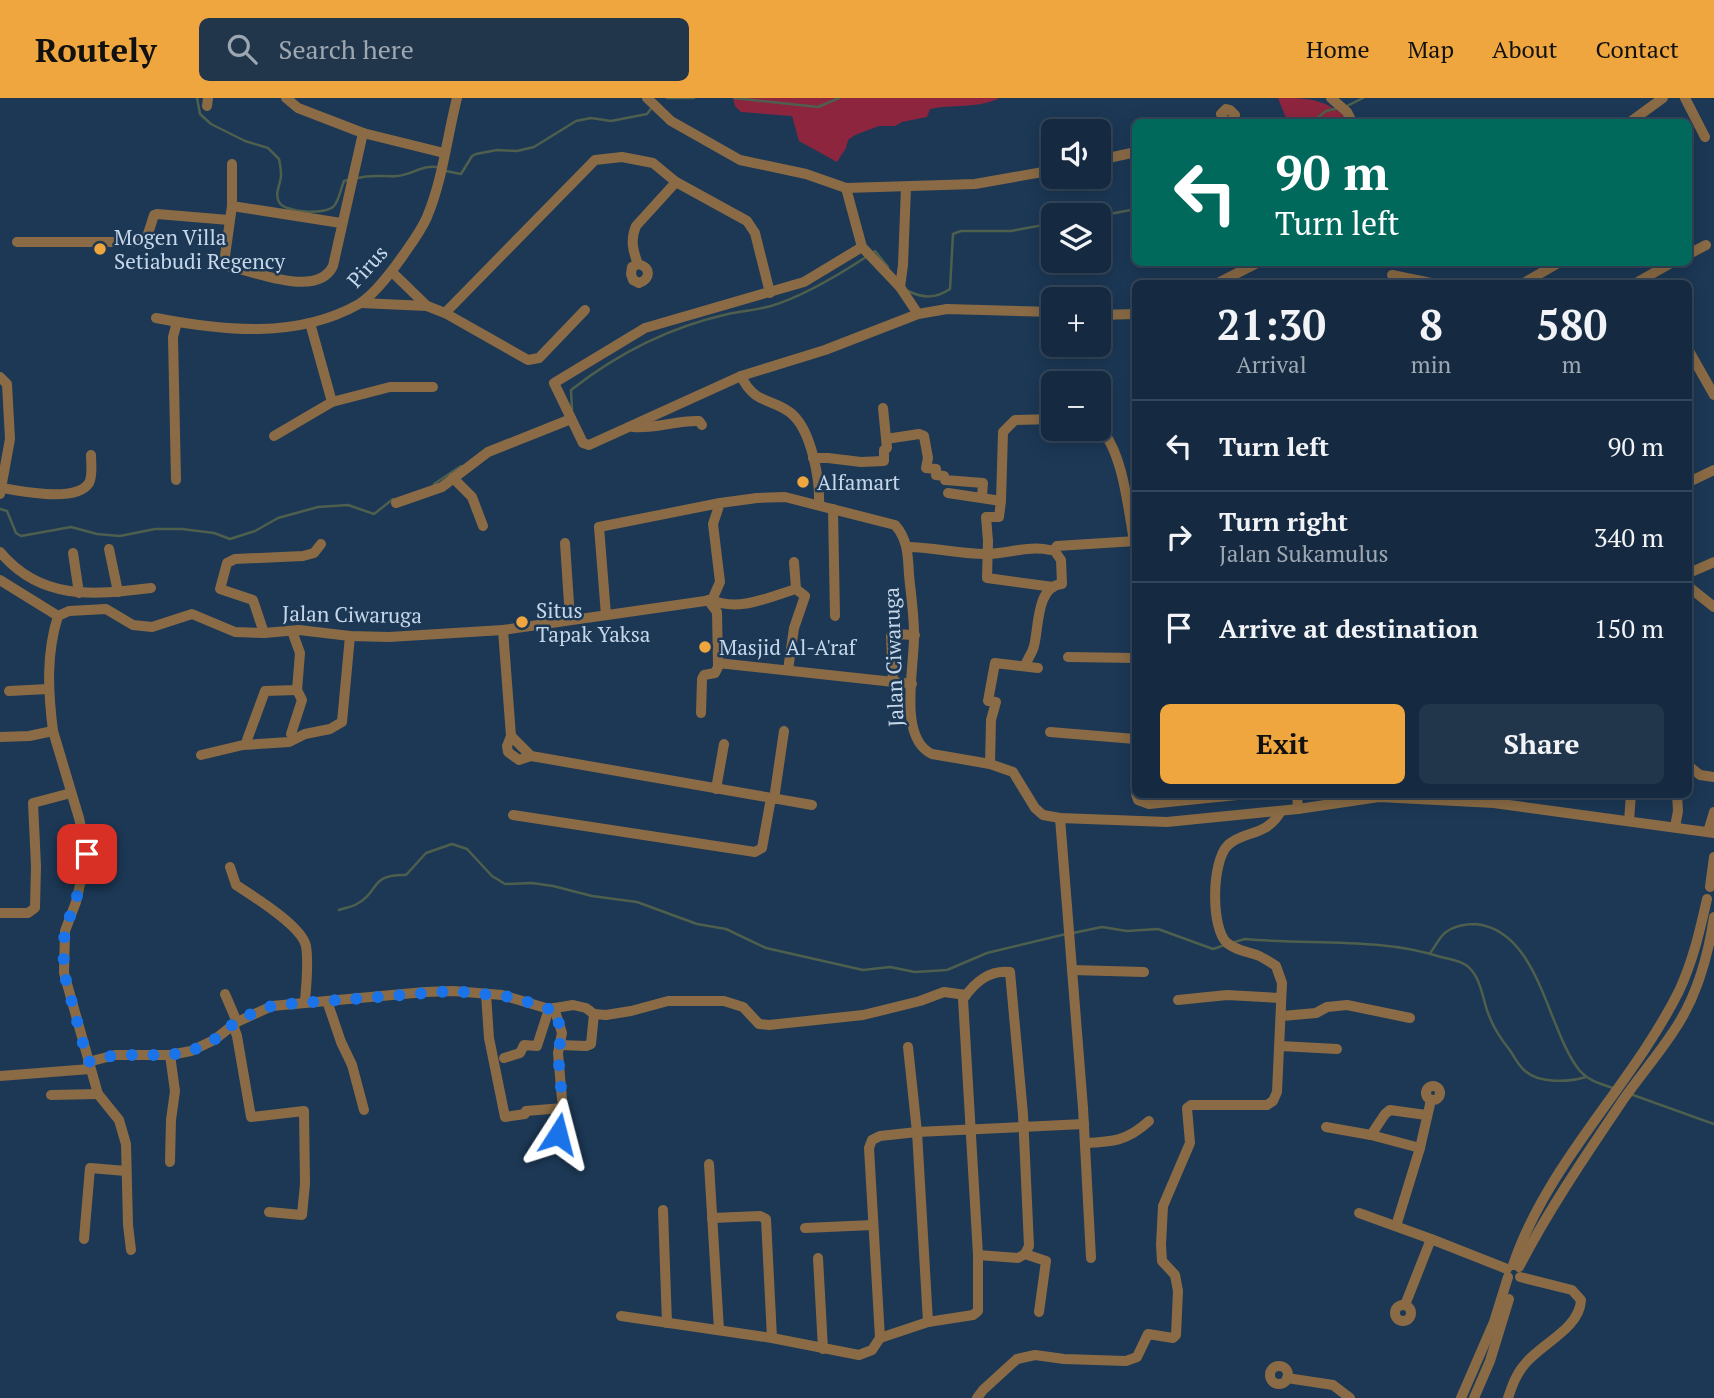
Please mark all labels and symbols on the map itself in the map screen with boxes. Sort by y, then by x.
place label: Mogen Villa Setiabudi Regency [114,223,286,275]
street label: Pirus [341,239,393,293]
marker: Mogen Villa Setiabudi Regency [92,241,108,257]
place label: Alfamart [817,468,900,496]
marker: Alfamart [795,474,811,490]
street label: Jalan Ciwaruga [877,586,909,727]
place label: Situs Tapak Yaksa [536,596,651,648]
street label: Jalan Ciwaruga [282,599,423,629]
marker: Situs Tapak Yaksa [514,614,530,630]
place label: Masjid Al-A'raf [719,633,858,661]
marker: Masjid Al-A'raf [697,639,713,655]
pin [57,824,117,884]
position arrow [521,1097,595,1171]

